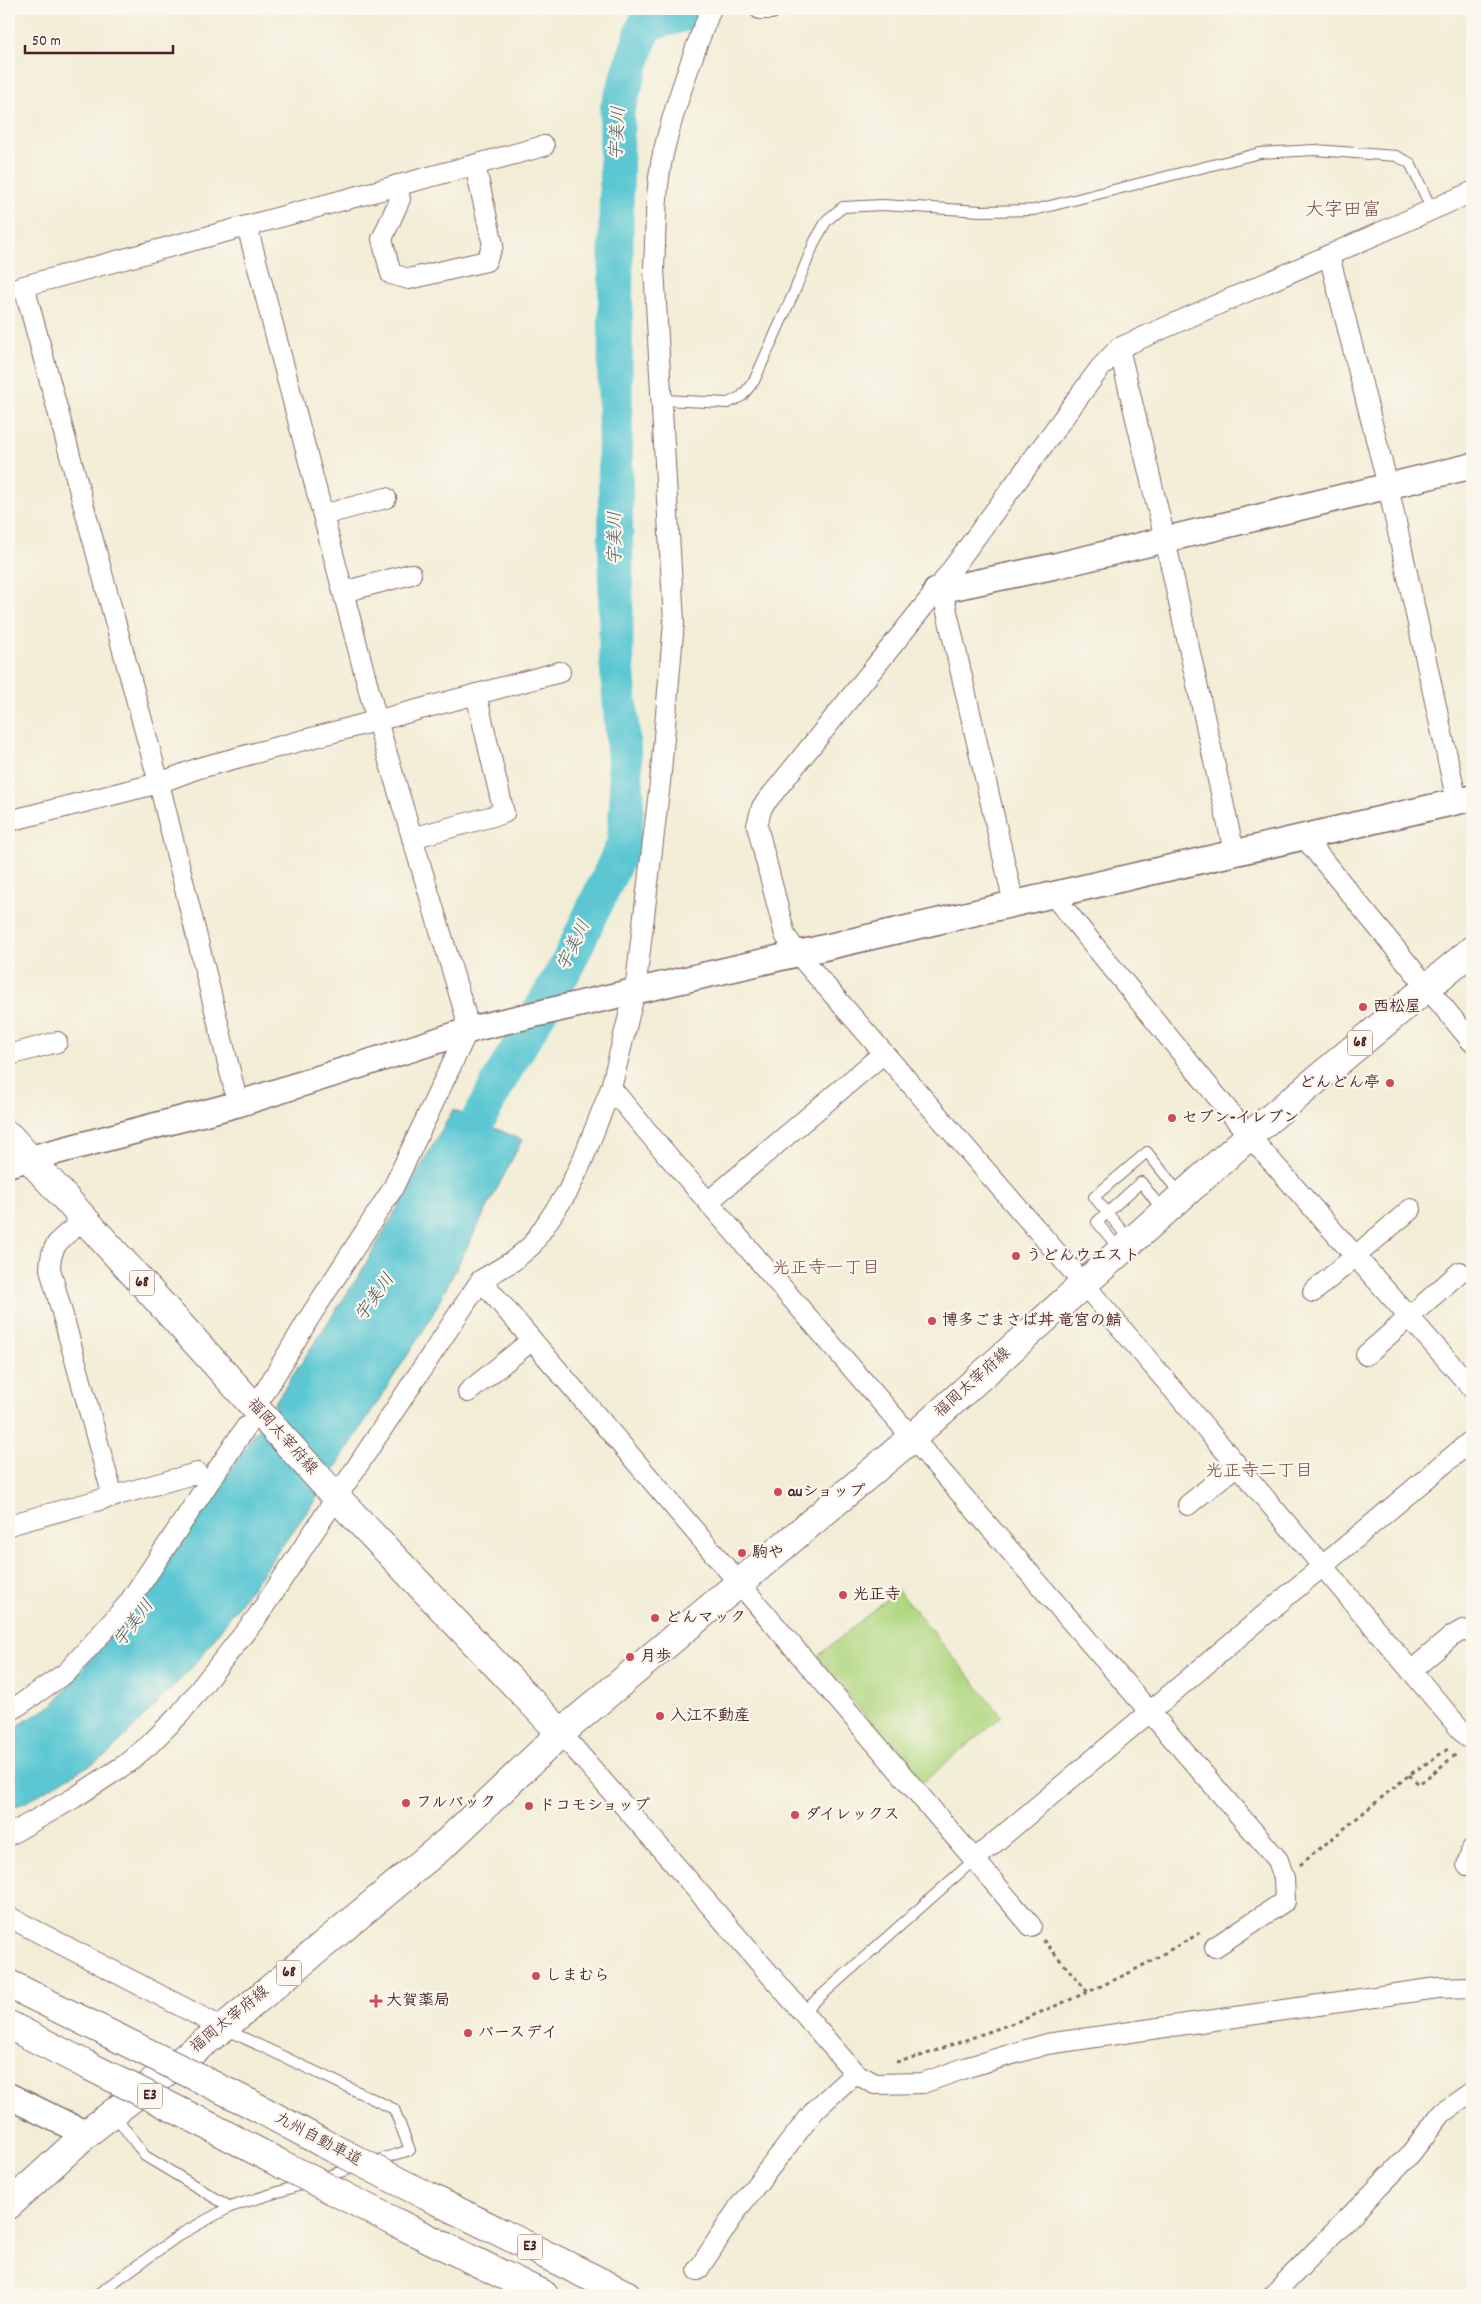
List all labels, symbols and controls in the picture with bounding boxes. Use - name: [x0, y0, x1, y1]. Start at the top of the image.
- scale bar: [25, 22, 172, 54]
- text: 50 m: [32, 31, 61, 53]
- water label: 宇美川: [605, 105, 633, 161]
- district label: 大字田富: [1305, 198, 1381, 225]
- water label: 宇美川: [604, 511, 629, 565]
- water label: 宇美川: [552, 916, 598, 976]
- place label: 西松屋: [1373, 996, 1421, 1019]
- marker: 西松屋: [1357, 1001, 1369, 1013]
- road number: 68: [1348, 1030, 1372, 1056]
- place label: どんどん亭: [1299, 1072, 1380, 1095]
- marker: どんどん亭: [1384, 1077, 1396, 1089]
- place label: セブン-イレブン: [1182, 1107, 1299, 1130]
- marker: セブン-イレブン: [1166, 1112, 1178, 1124]
- place label: うどんウエスト: [1026, 1245, 1140, 1268]
- marker: うどんウエスト: [1010, 1250, 1022, 1262]
- district label: 光正寺一丁目: [772, 1257, 880, 1282]
- water label: 宇美川: [350, 1269, 402, 1327]
- road number: 68: [130, 1270, 154, 1296]
- place label: 博多ごまさば丼 竜宮の鯖: [942, 1310, 1122, 1333]
- marker: 博多ごまさば丼 竜宮の鯖: [926, 1315, 938, 1327]
- street label: 福岡太宰府線: [930, 1342, 1016, 1424]
- street label: 福岡太宰府線: [241, 1394, 323, 1480]
- district label: 光正寺二丁目: [1205, 1460, 1313, 1485]
- place label: auショップ: [788, 1481, 865, 1504]
- marker: auショップ: [772, 1486, 784, 1498]
- place label: 駒や: [752, 1542, 784, 1565]
- marker: 駒や: [736, 1547, 748, 1559]
- place label: 光正寺: [853, 1584, 901, 1607]
- marker: 光正寺: [837, 1589, 849, 1601]
- water label: 宇美川: [109, 1595, 161, 1653]
- place label: どんマック: [665, 1607, 746, 1630]
- marker: どんマック: [649, 1612, 661, 1624]
- place label: 月歩: [640, 1646, 672, 1669]
- marker: 月歩: [624, 1651, 636, 1663]
- place label: 入江不動産: [670, 1705, 750, 1728]
- marker: 入江不動産: [654, 1710, 666, 1722]
- place label: フルバック: [416, 1792, 496, 1815]
- place label: ドコモショップ: [539, 1795, 650, 1818]
- marker: フルバック: [400, 1797, 412, 1809]
- marker: ドコモショップ: [523, 1800, 535, 1812]
- place label: ダイレックス: [805, 1804, 899, 1827]
- marker: ダイレックス: [789, 1809, 801, 1821]
- road number: 68: [276, 1960, 302, 1986]
- place label: しまむら: [546, 1965, 610, 1988]
- marker: しまむら: [530, 1970, 542, 1982]
- street label: 福岡太宰府線: [185, 1981, 275, 2059]
- place label: 大賀薬局: [386, 1990, 450, 2013]
- marker: 大賀薬局: [370, 1995, 382, 2007]
- place label: バースデイ: [478, 2022, 558, 2045]
- marker: バースデイ: [462, 2027, 474, 2039]
- road number: E3: [138, 2084, 162, 2108]
- street label: 九州自動車道: [270, 2107, 366, 2173]
- road number: E3: [518, 2234, 542, 2260]

